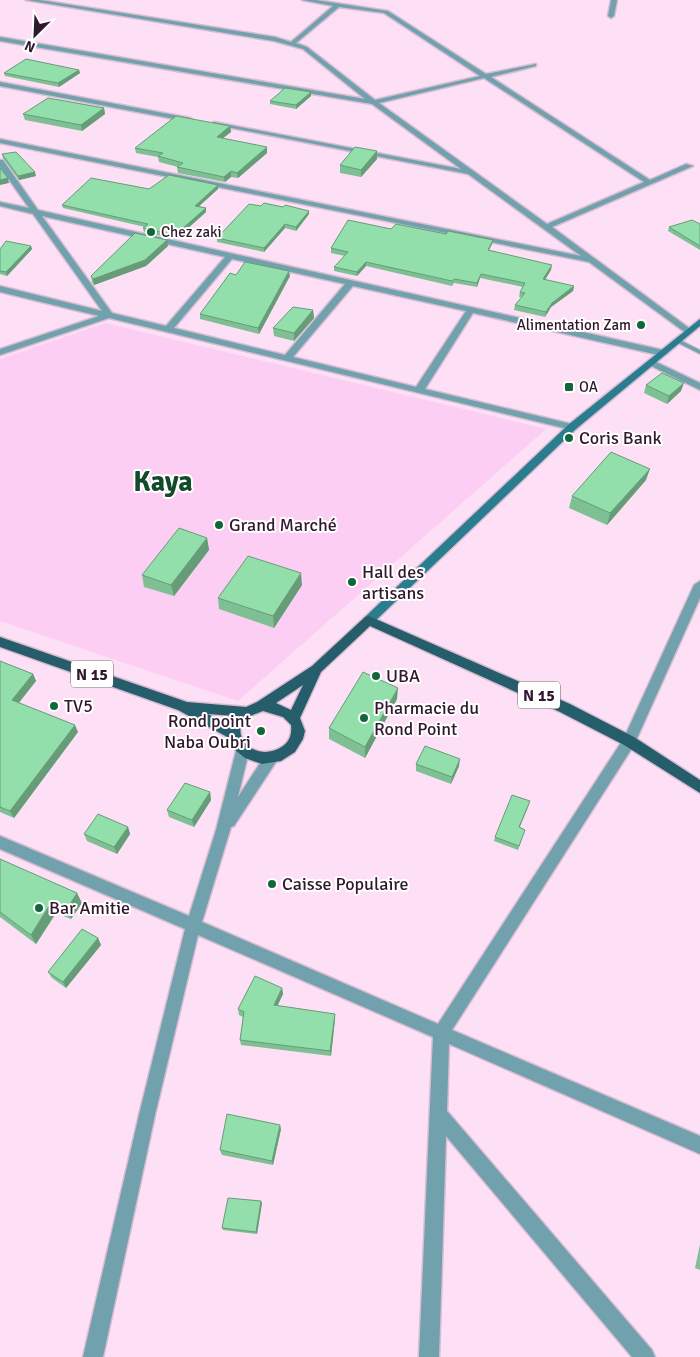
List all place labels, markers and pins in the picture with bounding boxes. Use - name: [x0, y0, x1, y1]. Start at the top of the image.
- place label: Chez zaki: [161, 223, 222, 241]
- marker: Chez zaki: [145, 226, 157, 238]
- place label: Alimentation Zam: [517, 316, 631, 334]
- marker: Alimentation Zam: [635, 319, 647, 331]
- place label: OA: [579, 378, 598, 396]
- marker: OA: [563, 381, 575, 393]
- place label: Coris Bank: [579, 427, 662, 449]
- marker: Coris Bank: [563, 432, 575, 444]
- place label: Grand Marché: [229, 514, 337, 536]
- marker: Grand Marché: [213, 519, 225, 531]
- place label: Hall des artisans: [362, 561, 424, 604]
- marker: Hall des artisans: [346, 576, 358, 588]
- place label: UBA: [386, 665, 420, 687]
- marker: UBA: [370, 670, 382, 682]
- place label: TV5: [64, 695, 93, 717]
- place label: Pharmacie du Rond Point: [374, 697, 479, 740]
- marker: TV5: [48, 700, 60, 712]
- place label: Rond point Naba Oubri: [164, 710, 251, 753]
- marker: Pharmacie du Rond Point: [358, 712, 370, 724]
- marker: Rond point Naba Oubri: [255, 725, 267, 737]
- place label: Caisse Populaire: [282, 873, 409, 895]
- marker: Caisse Populaire: [266, 878, 278, 890]
- place label: Bar Amitie: [49, 897, 130, 919]
- marker: Bar Amitie: [33, 902, 45, 914]

